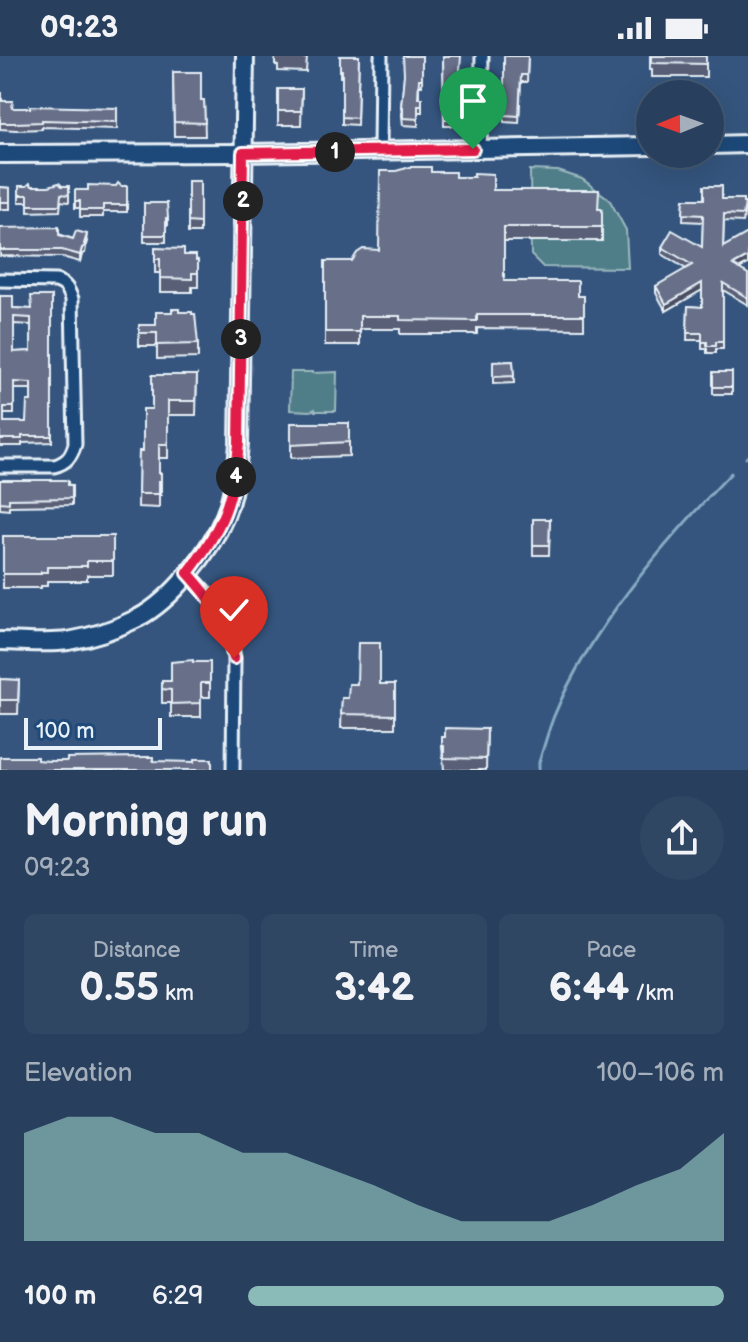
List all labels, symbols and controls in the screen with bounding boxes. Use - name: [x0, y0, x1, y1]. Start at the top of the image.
- text: 09:23: [40, 10, 118, 46]
- pin: [439, 67, 507, 149]
- icon: arrive: [451, 79, 495, 123]
- north arrow: [636, 80, 724, 168]
- map controls: [636, 80, 724, 168]
- pin: 1: [315, 132, 355, 172]
- text: 1: [330, 138, 340, 165]
- pin: 2: [223, 181, 263, 221]
- text: 2: [236, 187, 250, 214]
- pin: 3: [221, 319, 261, 359]
- text: 3: [235, 325, 247, 352]
- pin: 4: [216, 457, 256, 497]
- text: 4: [230, 463, 242, 490]
- pin: [200, 576, 268, 658]
- icon: check: [212, 588, 256, 632]
- scale bar: [24, 714, 162, 750]
- text: 100 m: [36, 718, 95, 745]
- text: Morning run: [24, 796, 268, 849]
- button: share: [640, 796, 724, 880]
- text: 09:23: [24, 853, 90, 884]
- text: Distance: [93, 937, 181, 964]
- text: Time: [350, 937, 398, 964]
- text: Pace: [586, 937, 636, 964]
- text: 0.55: [79, 964, 159, 1012]
- text: 3:42: [334, 964, 414, 1012]
- text: 6:44: [548, 964, 629, 1012]
- text: km: [159, 980, 194, 1007]
- text: /km: [629, 980, 674, 1007]
- text: Elevation: [24, 1058, 132, 1089]
- text: 100–106 m: [596, 1058, 724, 1089]
- text: 100 m: [24, 1281, 97, 1312]
- text: 6:29: [152, 1281, 204, 1312]

